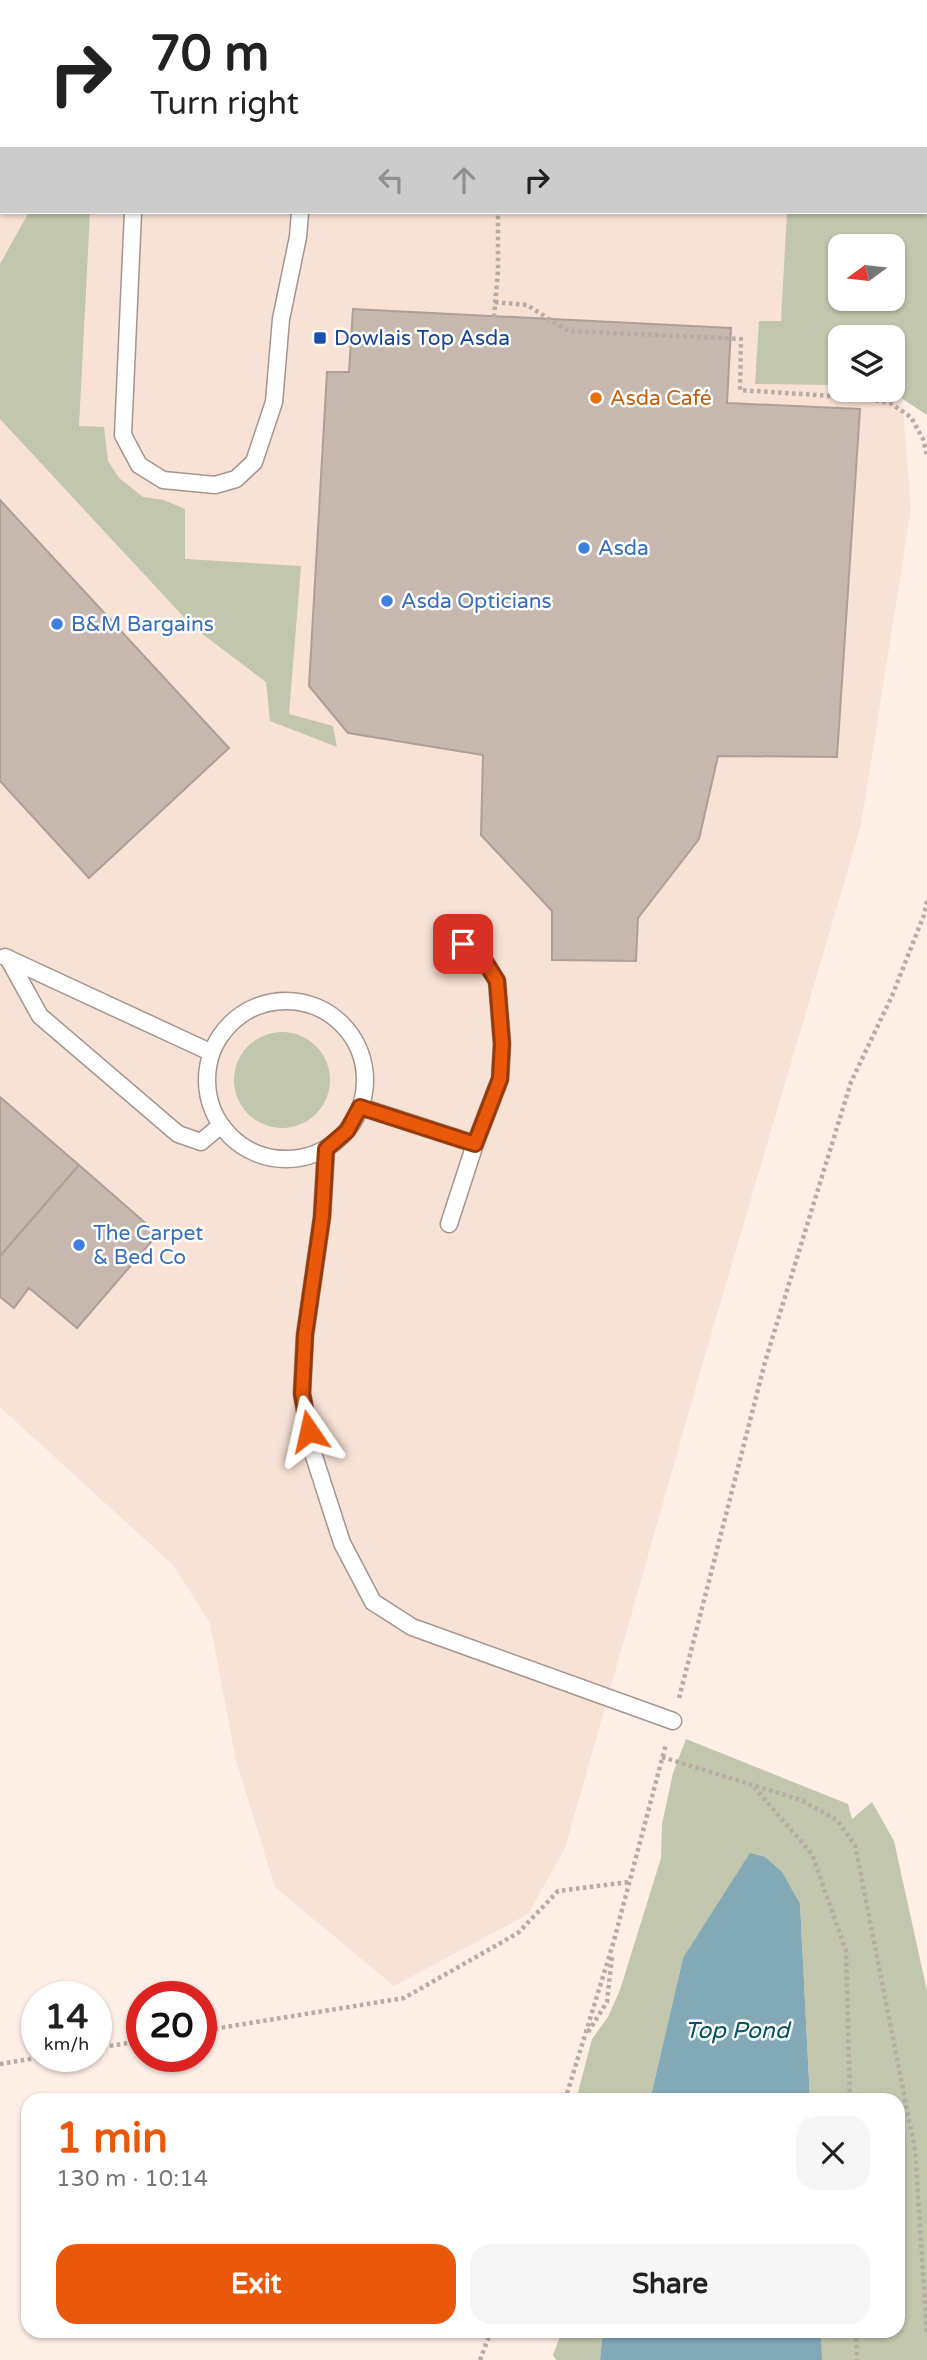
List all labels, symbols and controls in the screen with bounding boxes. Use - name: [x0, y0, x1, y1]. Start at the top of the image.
- text: 70 m: [150, 25, 269, 84]
- icon: right: [35, 28, 126, 119]
- text: Turn right: [150, 85, 299, 123]
- icon: left: [372, 161, 410, 199]
- icon: ahead: [445, 161, 483, 199]
- icon: right: [518, 161, 556, 199]
- north arrow: [828, 234, 905, 312]
- map controls: [828, 234, 905, 402]
- button: layers: [828, 325, 905, 402]
- place label: Dowlais Top Asda: [334, 326, 510, 351]
- marker: Dowlais Top Asda: [312, 330, 328, 346]
- place label: Asda Café: [610, 386, 712, 411]
- marker: Asda Café: [588, 390, 604, 406]
- place label: Asda: [598, 536, 649, 561]
- marker: Asda: [576, 540, 592, 556]
- place label: Asda Opticians: [401, 589, 552, 614]
- marker: Asda Opticians: [379, 593, 395, 609]
- place label: B&M Bargains: [71, 612, 214, 637]
- marker: B&M Bargains: [49, 616, 65, 632]
- pin: [433, 914, 493, 974]
- icon: arrive: [444, 925, 482, 963]
- place label: The Carpet & Bed Co: [93, 1221, 203, 1270]
- marker: The Carpet & Bed Co: [71, 1237, 87, 1253]
- position arrow: [272, 1394, 346, 1468]
- speed limit sign: 20: [126, 1981, 217, 2072]
- text: 14: [45, 1996, 88, 2038]
- water label: Top Pond: [685, 2017, 792, 2045]
- text: km/h: [44, 2033, 89, 2055]
- text: 1 min: [56, 2113, 168, 2164]
- button: close: [796, 2116, 870, 2190]
- text: 130 m · 10:14: [56, 2165, 208, 2193]
- button: Exit: [56, 2244, 456, 2324]
- button: Share: [470, 2244, 870, 2324]

